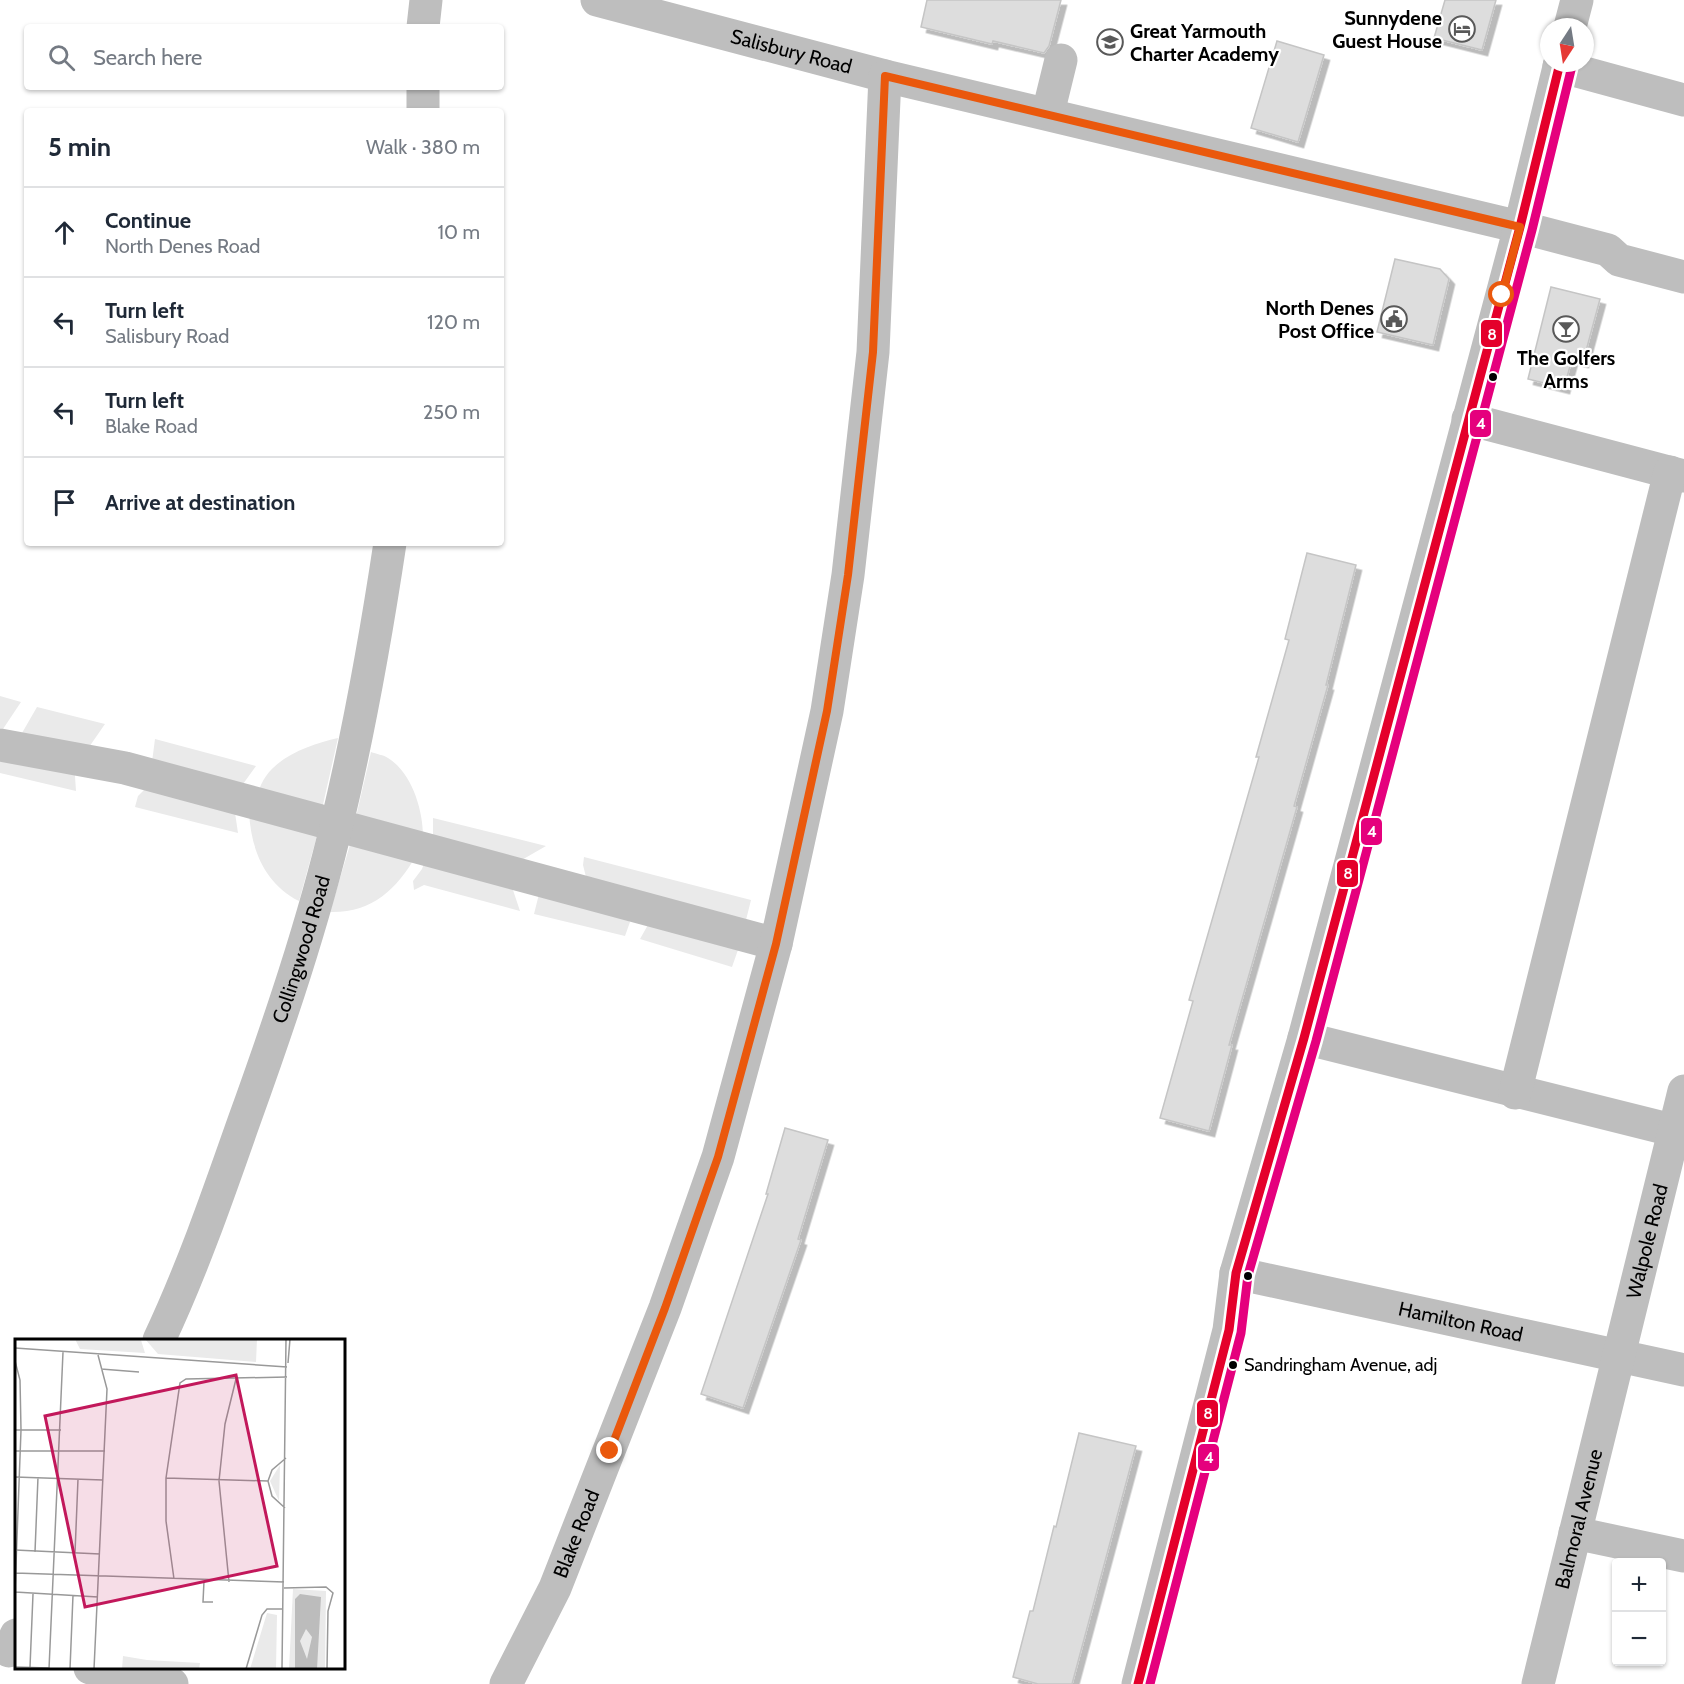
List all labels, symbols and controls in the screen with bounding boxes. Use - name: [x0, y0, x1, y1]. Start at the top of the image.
- place label: Sunnydene Guest House: [1332, 6, 1442, 53]
- hotel icon: Sunnydene Guest House: [1447, 14, 1477, 44]
- north arrow: [1540, 18, 1594, 72]
- place label: Great Yarmouth Charter Academy: [1130, 19, 1279, 66]
- search box: [24, 24, 504, 90]
- street label: Salisbury Road: [728, 24, 855, 79]
- school or university icon: Great Yarmouth Charter Academy: [1095, 27, 1125, 57]
- icon: search: [45, 41, 78, 74]
- text: Search here: [93, 44, 202, 71]
- text: 5 min: [48, 131, 111, 163]
- text: Walk · 380 m: [366, 135, 480, 159]
- text: Continue: [105, 207, 191, 234]
- icon: ahead: [48, 216, 81, 249]
- text: 10 m: [437, 220, 480, 244]
- text: North Denes Road: [105, 234, 260, 258]
- route start: [1488, 281, 1514, 307]
- place label: North Denes Post Office: [1265, 296, 1374, 343]
- text: Turn left: [105, 297, 184, 324]
- public building icon: North Denes Post Office: [1379, 304, 1409, 334]
- icon: left: [48, 306, 81, 339]
- text: 120 m: [427, 310, 480, 334]
- bar icon: The Golfers Arms: [1551, 314, 1581, 344]
- line badge: 8: [1480, 319, 1503, 348]
- text: Salisbury Road: [105, 324, 229, 348]
- text: 8: [1487, 325, 1497, 344]
- place label: The Golfers Arms: [1517, 346, 1615, 393]
- unlabelled marker: [1487, 371, 1499, 383]
- text: Turn left: [105, 387, 184, 414]
- icon: left: [48, 396, 81, 429]
- text: 250 m: [423, 400, 480, 424]
- line badge: 4: [1469, 409, 1492, 438]
- text: Blake Road: [105, 414, 198, 438]
- text: 4: [1476, 414, 1486, 433]
- icon: arrive: [48, 486, 81, 519]
- text: Arrive at destination: [105, 489, 295, 516]
- line badge: 4: [1360, 817, 1383, 846]
- text: 4: [1367, 822, 1377, 841]
- line badge: 8: [1336, 859, 1359, 888]
- text: 8: [1343, 864, 1353, 883]
- street label: Collingwood Road: [267, 873, 335, 1026]
- street label: Walpole Road: [1621, 1181, 1673, 1301]
- unlabelled marker: [1242, 1270, 1254, 1282]
- street label: Hamilton Road: [1396, 1297, 1525, 1347]
- inset map: [15, 1339, 345, 1669]
- place label: Sandringham Avenue, adj: [1244, 1354, 1437, 1376]
- marker: Sandringham Avenue, adj: [1227, 1359, 1239, 1371]
- line badge: 8: [1196, 1399, 1219, 1428]
- text: 8: [1203, 1404, 1213, 1423]
- route end: [596, 1437, 622, 1463]
- line badge: 4: [1197, 1443, 1220, 1472]
- street label: Balmoral Avenue: [1550, 1446, 1607, 1591]
- text: 4: [1204, 1448, 1214, 1467]
- street label: Blake Road: [548, 1486, 604, 1581]
- map controls: [1612, 1558, 1666, 1666]
- button: +: [1612, 1558, 1666, 1612]
- button: −: [1612, 1612, 1666, 1666]

